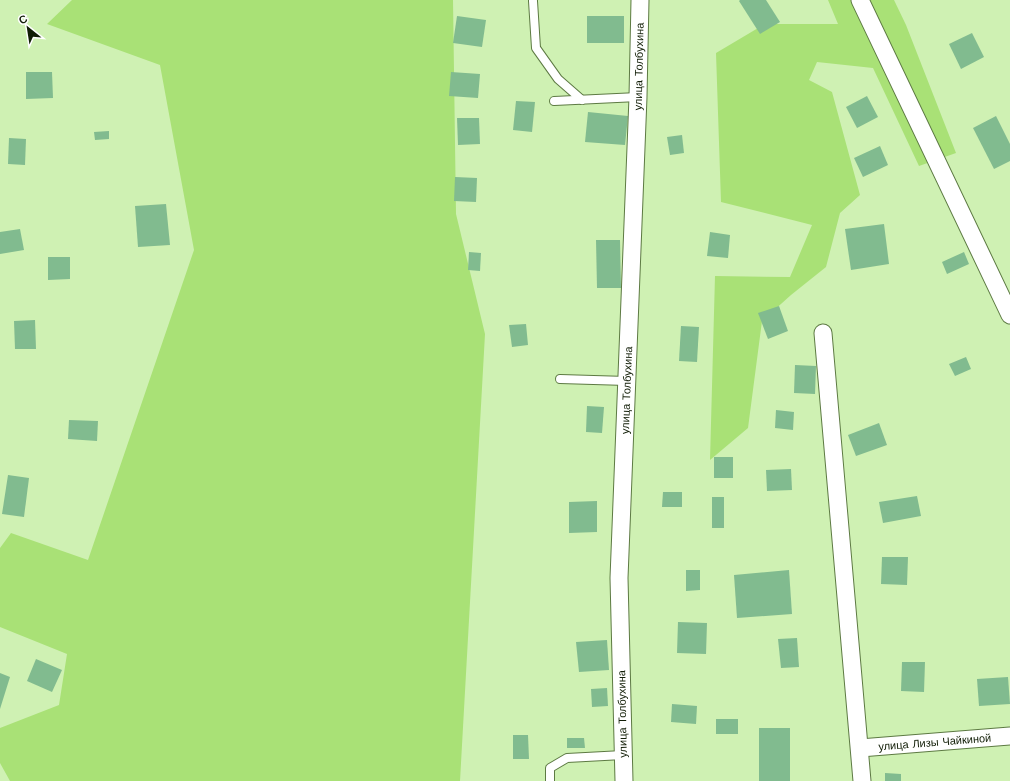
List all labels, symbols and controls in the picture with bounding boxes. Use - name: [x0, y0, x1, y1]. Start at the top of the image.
- north arrow: [8, 8, 48, 48]
- text: С: [17, 12, 30, 27]
- street label: улица Толбухина: [631, 22, 647, 111]
- street label: улица Толбухина: [619, 345, 635, 434]
- street label: улица Толбухина: [615, 669, 630, 758]
- street label: улица Лизы Чайкиной: [878, 732, 992, 754]

